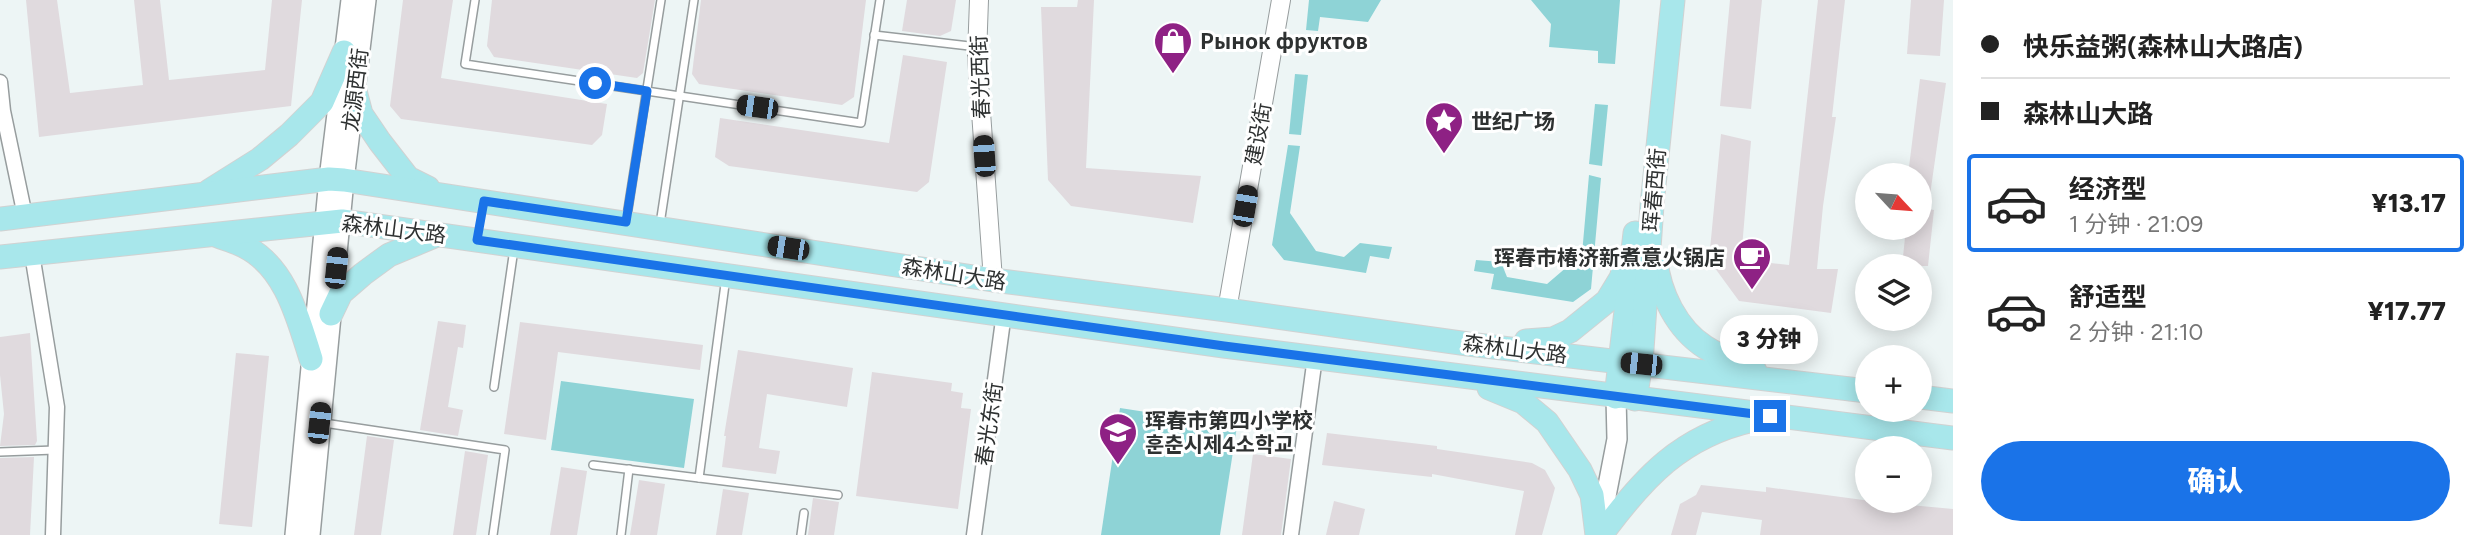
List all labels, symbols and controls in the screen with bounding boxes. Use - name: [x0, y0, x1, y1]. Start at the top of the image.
- shop icon: Рынок фруктов: [1152, 20, 1194, 75]
- place label: Рынок фруктов: [1200, 29, 1368, 54]
- text: 快乐益粥(森林山大路店): [2023, 31, 2303, 63]
- street label: 春光西街: [966, 35, 994, 119]
- street label: 龙源西街: [337, 47, 373, 133]
- route start: [579, 67, 611, 99]
- car: [735, 94, 780, 120]
- text: 森林山大路: [2023, 98, 2153, 130]
- place icon: 世纪广场: [1423, 100, 1465, 155]
- street label: 建设街: [1240, 101, 1276, 167]
- place label: 世纪广场: [1471, 109, 1555, 134]
- car: [973, 134, 996, 178]
- street label: 珲春西街: [1638, 147, 1670, 233]
- north arrow: [1855, 163, 1932, 240]
- map controls: [1855, 163, 1932, 513]
- icon: car: [1985, 172, 2048, 235]
- text: 经济型: [2069, 173, 2147, 205]
- car: [1232, 183, 1259, 229]
- text: ¥13.17: [2372, 187, 2446, 219]
- street label: 森林山大路: [340, 210, 448, 248]
- text: 1 分钟 · 21:09: [2069, 210, 2203, 238]
- car: [766, 234, 811, 262]
- cafe icon: 珲春市椿济新煮意火锅店: [1731, 236, 1773, 291]
- place label: 珲春市椿济新煮意火锅店: [1494, 245, 1725, 270]
- car: [324, 246, 349, 290]
- street label: 森林山大路: [900, 253, 1008, 295]
- button: layers: [1855, 254, 1932, 331]
- icon: car: [1985, 280, 2048, 343]
- text: 舒适型: [2069, 281, 2147, 313]
- text: ¥17.77: [2368, 295, 2446, 327]
- callout: 3 分钟: [1721, 314, 1819, 364]
- text: 2 分钟 · 21:10: [2069, 318, 2203, 346]
- text: 3 分钟: [1737, 325, 1801, 353]
- street label: 森林山大路: [1461, 330, 1569, 368]
- button: +: [1855, 345, 1932, 422]
- car: [1620, 351, 1663, 377]
- street label: 春光东街: [971, 381, 1007, 467]
- route end: [1754, 400, 1786, 432]
- car: [307, 401, 332, 445]
- place label: 珲春市第四小学校 훈춘시제4소학교: [1145, 408, 1313, 457]
- school or university icon: 珲春市第四小学校 훈춘시제4소학교: [1097, 411, 1139, 466]
- button: −: [1855, 436, 1932, 513]
- button: 确认: [1981, 441, 2450, 521]

